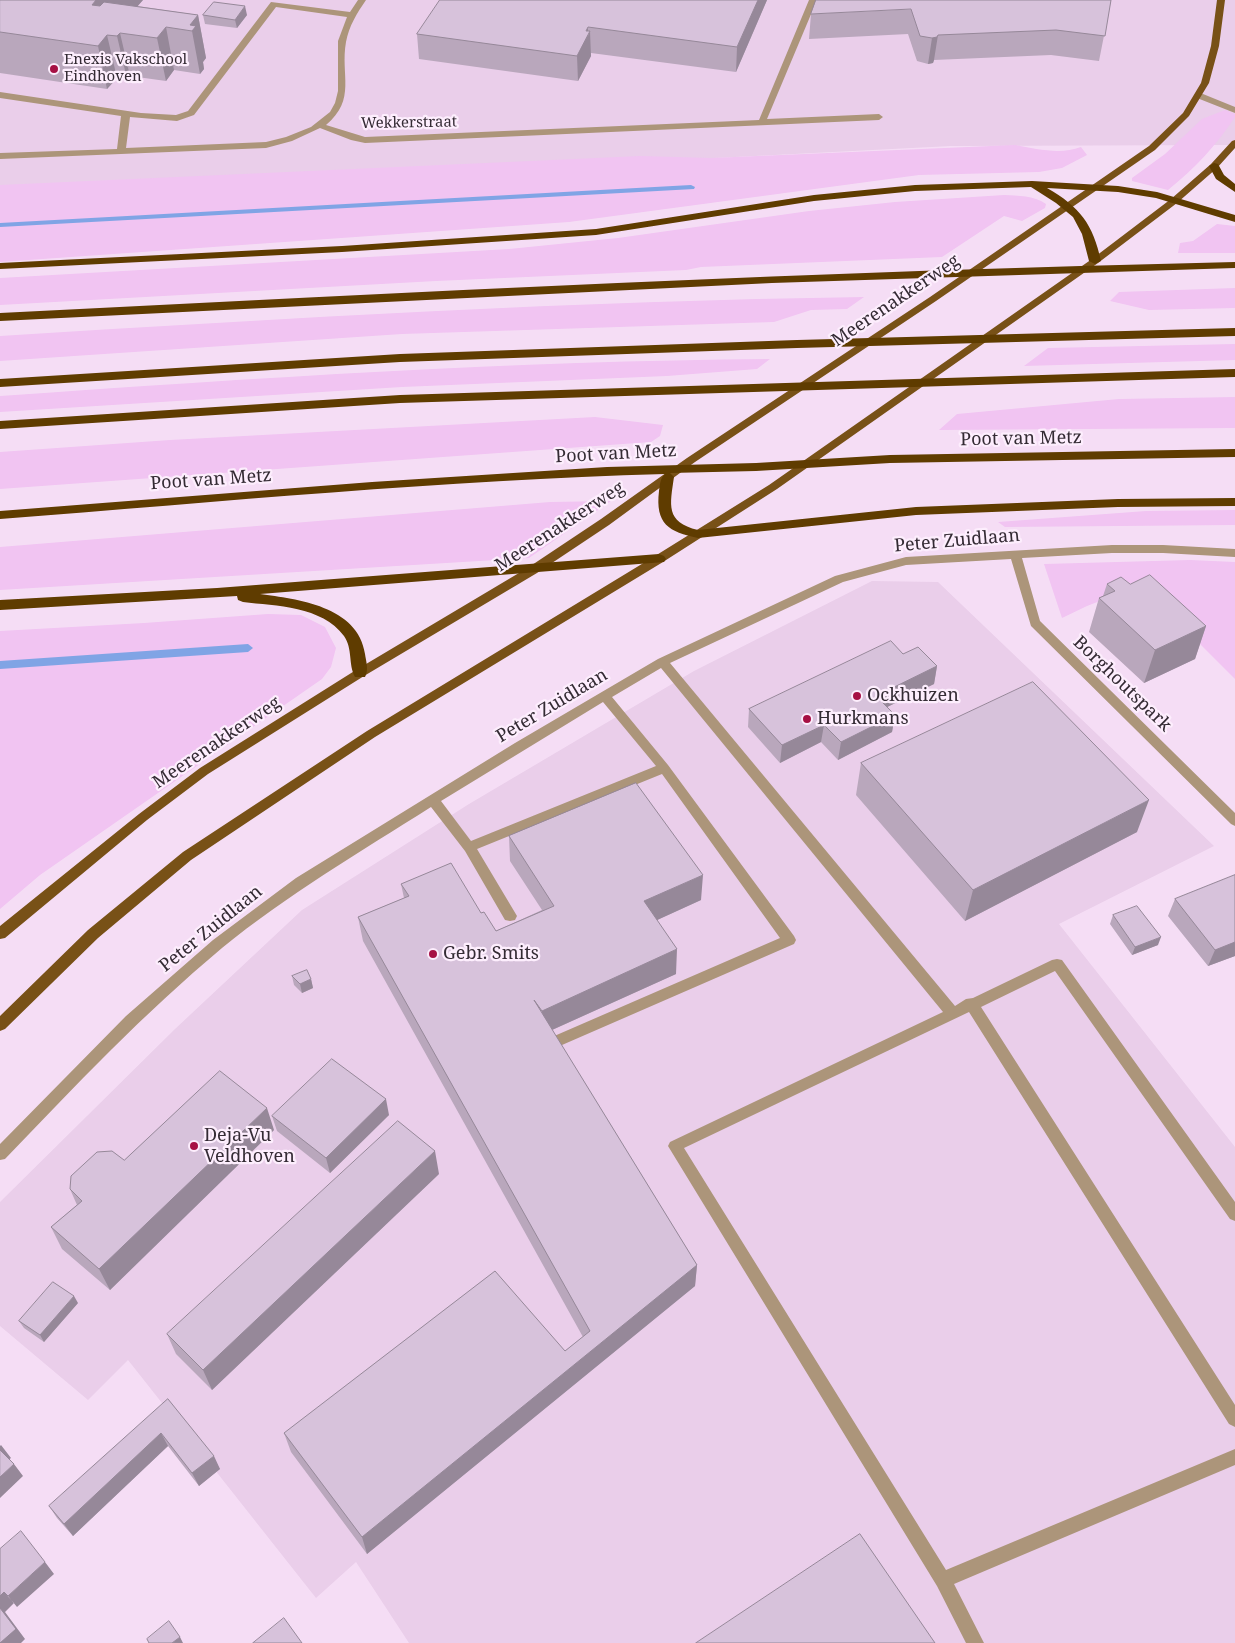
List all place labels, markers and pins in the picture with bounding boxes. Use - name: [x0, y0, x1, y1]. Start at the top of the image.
- place label: Enexis Vakschool Eindhoven: [64, 51, 187, 86]
- marker: Enexis Vakschool Eindhoven: [48, 63, 60, 75]
- place label: Ockhuizen: [867, 685, 959, 707]
- marker: Ockhuizen: [851, 690, 863, 702]
- place label: Hurkmans: [817, 708, 909, 730]
- marker: Hurkmans: [801, 713, 813, 725]
- place label: Gebr. Smits: [443, 943, 539, 965]
- marker: Gebr. Smits: [427, 948, 439, 960]
- place label: Deja-Vu Veldhoven: [204, 1125, 295, 1168]
- marker: Deja-Vu Veldhoven: [188, 1140, 200, 1152]

